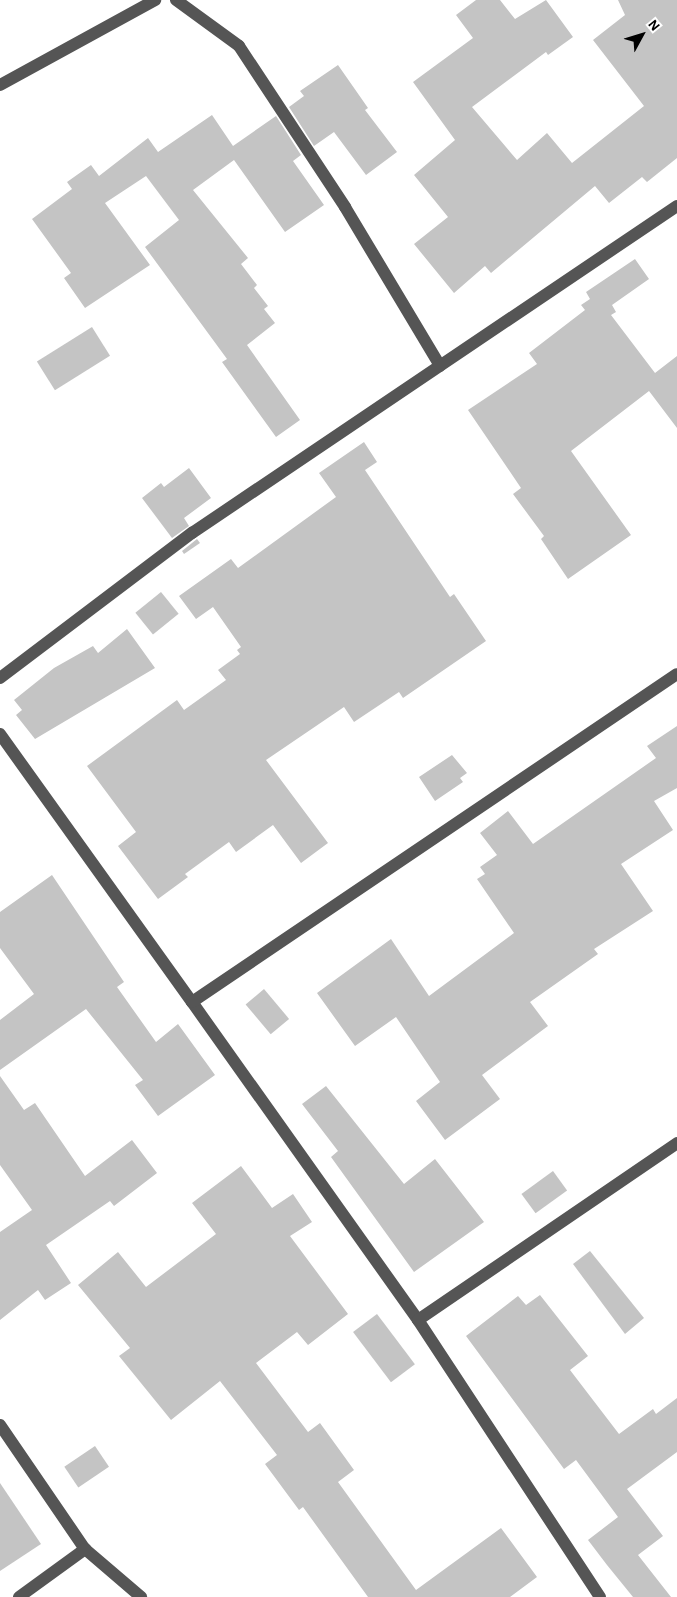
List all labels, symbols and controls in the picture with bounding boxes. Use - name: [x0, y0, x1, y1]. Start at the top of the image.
- north arrow: [617, 10, 667, 60]
- text: N: [645, 17, 662, 34]

